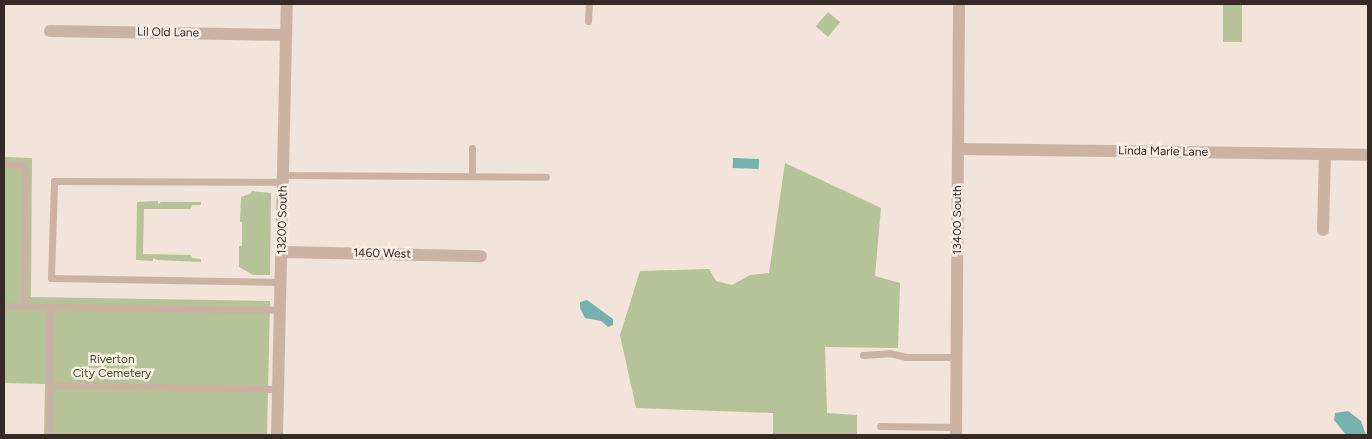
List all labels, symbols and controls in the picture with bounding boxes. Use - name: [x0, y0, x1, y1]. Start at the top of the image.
- street label: Lil Old Lane: [137, 25, 199, 41]
- street label: Linda Marie Lane: [1118, 144, 1208, 160]
- street label: 13200 South: [275, 185, 291, 255]
- street label: 13400 South: [951, 185, 965, 255]
- street label: 1460 West: [353, 246, 411, 262]
- park label: Riverton City Cemetery: [73, 353, 151, 381]

